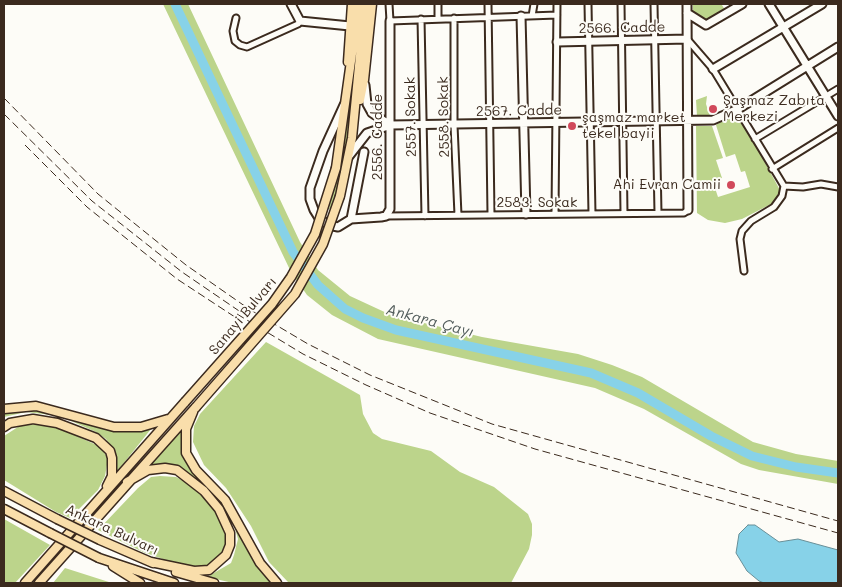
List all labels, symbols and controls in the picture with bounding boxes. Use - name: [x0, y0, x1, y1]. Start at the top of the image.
- street label: 2566. Cadde: [579, 19, 665, 37]
- street label: 2558. Sokak: [435, 76, 453, 158]
- street label: 2557. Sokak: [402, 77, 420, 157]
- place label: Şaşmaz Zabıta Merkezi: [723, 93, 825, 125]
- street label: 2556. Cadde: [370, 94, 386, 180]
- street label: 2567. Cadde: [476, 102, 562, 120]
- marker: Şaşmaz Zabıta Merkezi: [707, 103, 719, 115]
- place label: şaşmaz market tekel bayii: [582, 110, 686, 142]
- marker: şaşmaz market tekel bayii: [566, 120, 578, 132]
- place label: Ahi Evran Camii: [613, 177, 721, 193]
- marker: Ahi Evran Camii: [725, 179, 737, 191]
- street label: 2583. Sokak: [496, 195, 578, 211]
- street label: Sanayi Bulvarı: [206, 274, 280, 358]
- water label: Ankara Çayı: [384, 301, 476, 341]
- street label: Ankara Bulvarı: [63, 501, 161, 559]

